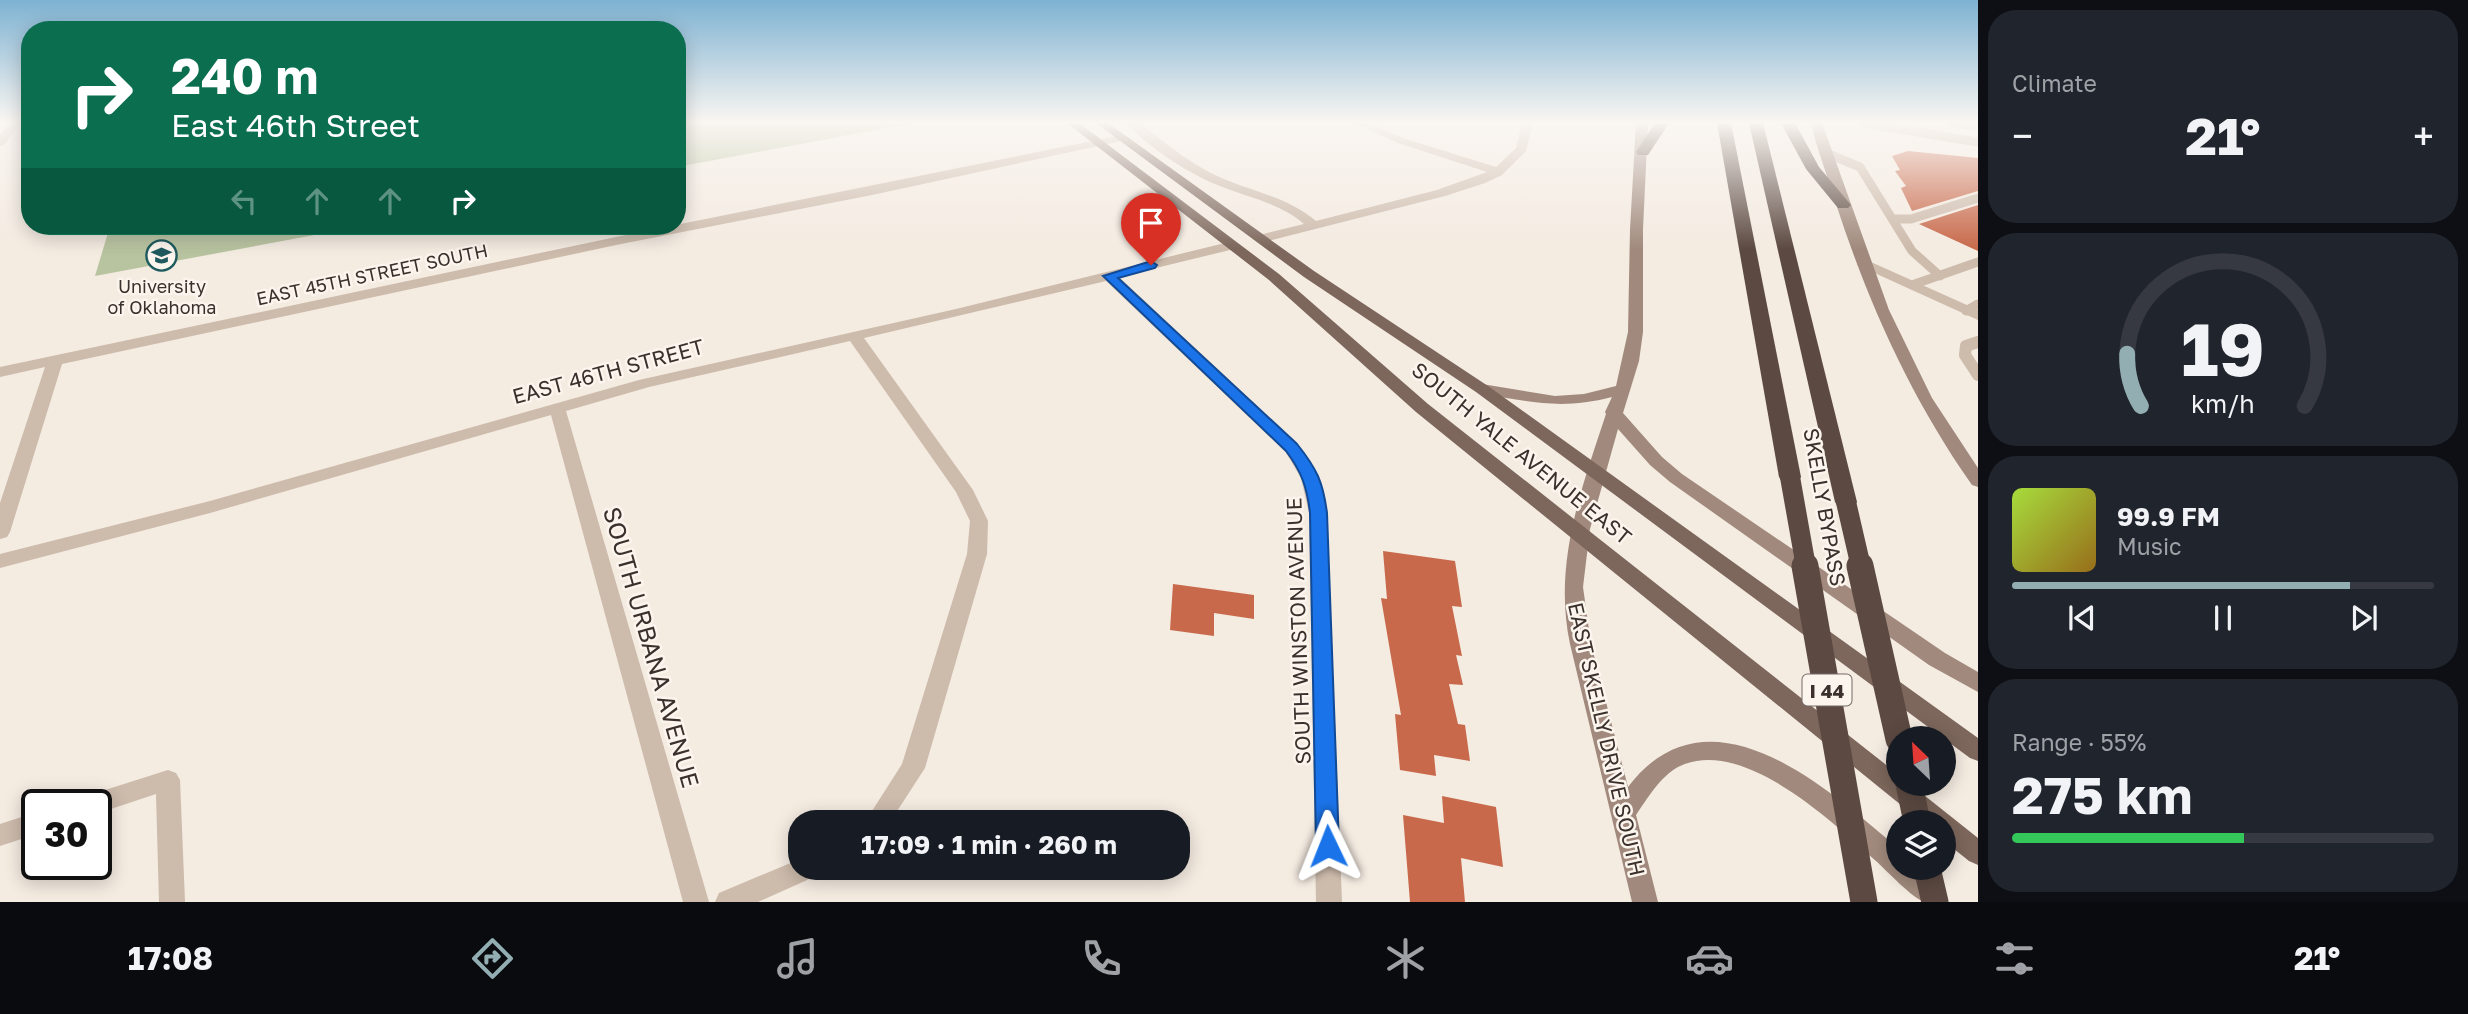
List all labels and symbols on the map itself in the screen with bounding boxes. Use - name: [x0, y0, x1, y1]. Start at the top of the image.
- pin: [1121, 193, 1181, 265]
- school or university icon: University of Oklahoma: [145, 238, 179, 272]
- street label: EAST 45TH STREET SOUTH: [254, 239, 490, 309]
- place label: University of Oklahoma: [107, 275, 217, 318]
- street label: EAST 46TH STREET: [509, 333, 707, 409]
- street label: SOUTH YALE AVENUE EAST: [1407, 356, 1637, 550]
- street label: SKELLY BYPASS: [1798, 426, 1852, 588]
- street label: SOUTH WINSTON AVENUE: [1280, 497, 1316, 765]
- street label: SOUTH URBANA AVENUE: [598, 503, 706, 791]
- street label: EAST SKELLY DRIVE SOUTH: [1563, 600, 1651, 878]
- road number: I 44: [1802, 674, 1852, 706]
- north arrow: [1886, 726, 1956, 796]
- speed limit sign: 30: [21, 789, 112, 880]
- position arrow: [1291, 809, 1365, 883]

